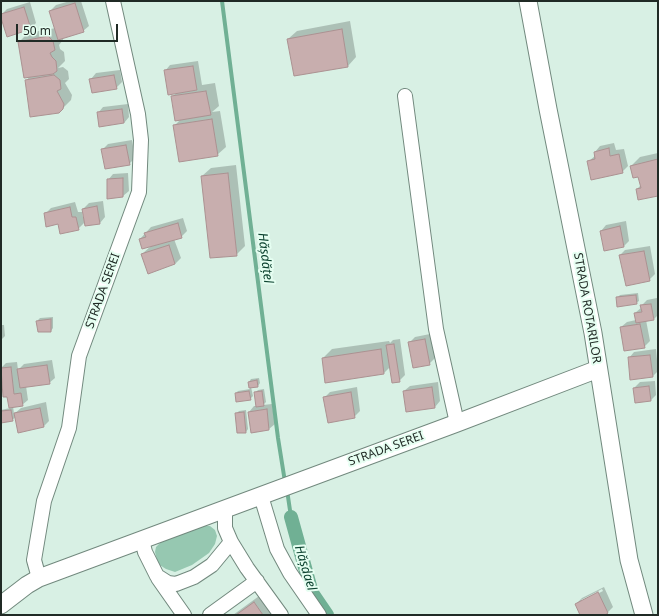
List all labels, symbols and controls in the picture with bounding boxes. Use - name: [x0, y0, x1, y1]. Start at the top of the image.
- scale bar: [18, 16, 120, 42]
- text: 50 m: [23, 22, 51, 39]
- water label: Hășdățel: [254, 232, 276, 284]
- street label: STRADA SEREI: [83, 251, 123, 331]
- street label: STRADA ROTARILOR: [570, 252, 604, 364]
- street label: STRADA SEREI: [346, 429, 426, 469]
- water label: Hășdael: [291, 543, 319, 593]

